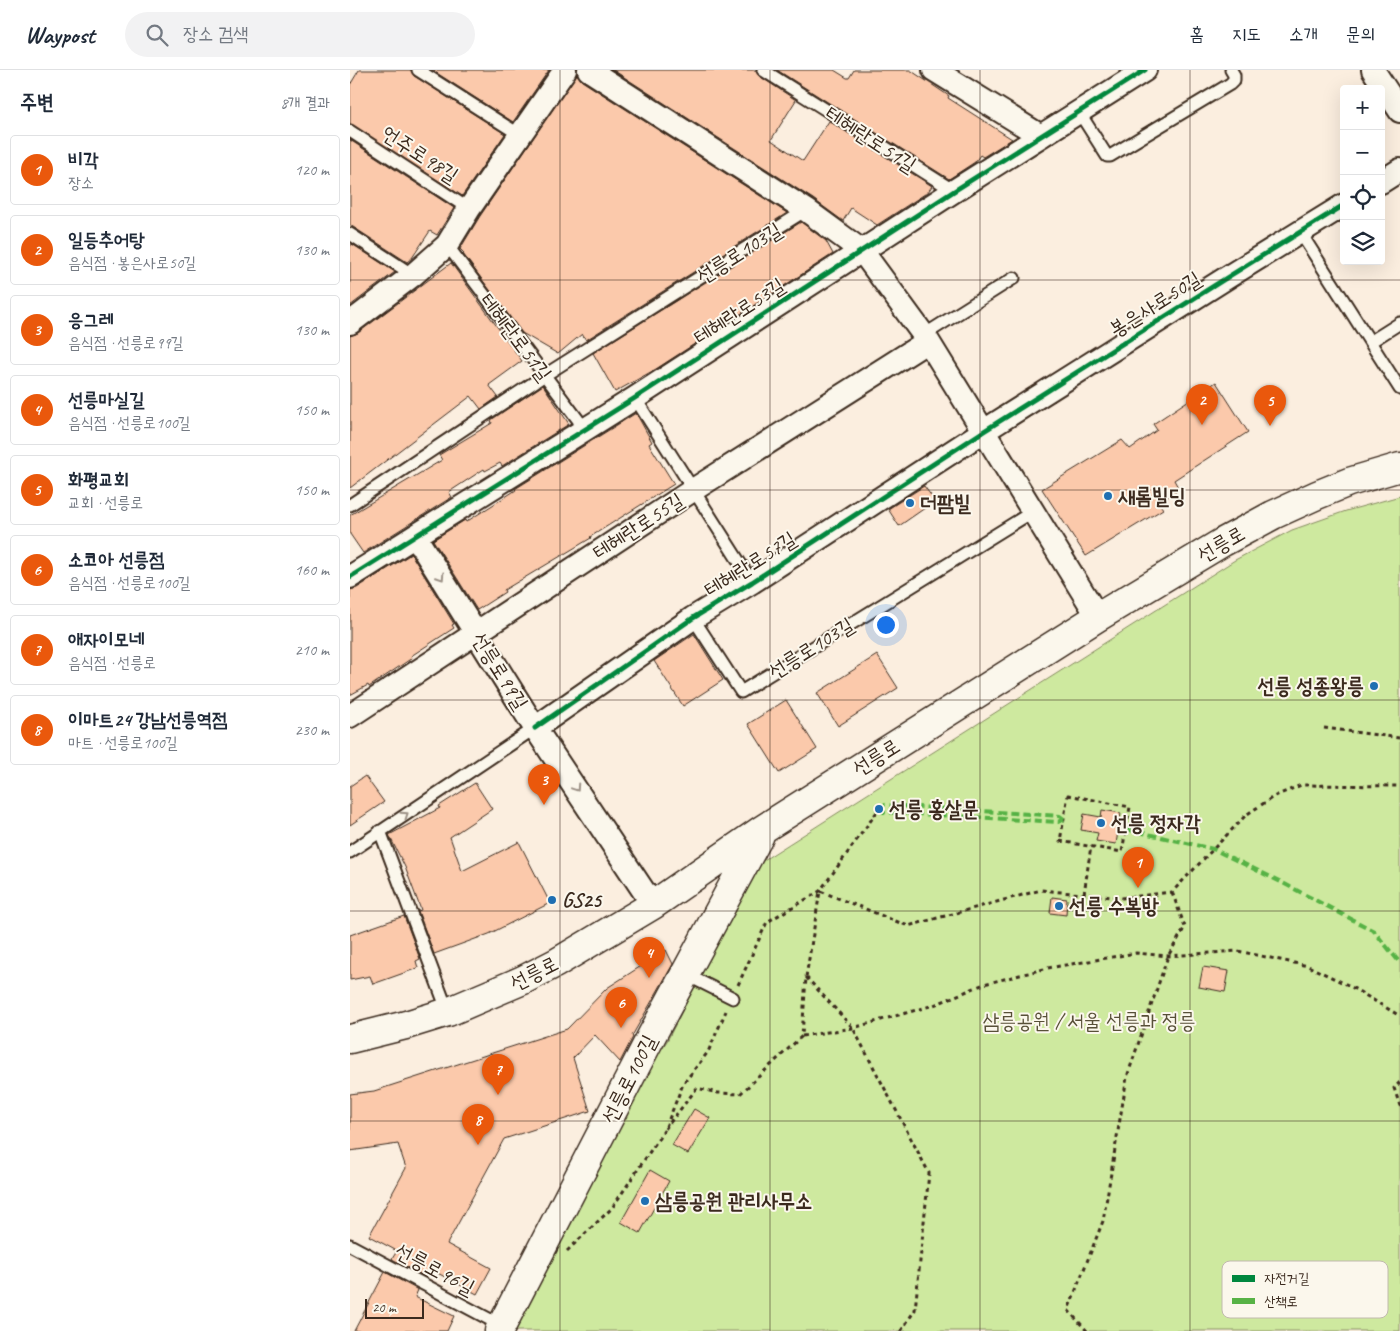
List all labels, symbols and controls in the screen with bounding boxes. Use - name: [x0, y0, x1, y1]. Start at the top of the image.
- search box: [125, 12, 475, 57]
- text: Waypost: [25, 20, 95, 50]
- icon: search: [143, 21, 171, 49]
- text: 장소 검색: [183, 22, 249, 46]
- text: 홈: [1190, 23, 1204, 45]
- text: 지도: [1232, 23, 1261, 45]
- text: 소개: [1289, 23, 1318, 45]
- text: 문의: [1346, 23, 1375, 45]
- map controls: [1340, 85, 1385, 265]
- button: +: [1340, 85, 1385, 130]
- text: 주변: [20, 89, 54, 115]
- text: 8개 결과: [280, 93, 330, 113]
- street label: 테헤란로51길: [821, 100, 922, 178]
- street label: 언주로98길: [377, 120, 463, 189]
- button: −: [1340, 130, 1385, 175]
- text: 비각: [68, 148, 99, 172]
- text: 1: [33, 160, 41, 180]
- text: 120 m: [295, 160, 329, 180]
- text: 장소: [68, 173, 94, 193]
- button: locate: [1340, 175, 1385, 220]
- street label: 선릉로103길: [691, 217, 787, 289]
- button: layers: [1340, 220, 1385, 265]
- text: 일등추어탕: [68, 228, 144, 252]
- text: 2: [33, 240, 41, 260]
- text: 130 m: [295, 240, 329, 260]
- text: 음식점 · 봉은사로50길: [68, 253, 196, 273]
- street label: 봉은사로50길: [1104, 266, 1206, 342]
- street label: 테헤란로53길: [689, 272, 790, 350]
- street label: 테헤란로51길: [475, 288, 558, 386]
- text: 응그레: [68, 308, 114, 332]
- text: 3: [33, 320, 41, 340]
- text: 130 m: [295, 320, 329, 340]
- text: 음식점 · 선릉로99길: [68, 333, 183, 353]
- pin: 2: [1186, 384, 1218, 425]
- pin: 5: [1254, 385, 1286, 426]
- text: 선릉마실길: [68, 388, 144, 412]
- text: 4: [33, 400, 41, 420]
- text: 150 m: [295, 400, 329, 420]
- text: 음식점 · 선릉로100길: [68, 413, 190, 433]
- text: 화평교회: [68, 468, 129, 492]
- text: 5: [34, 480, 40, 500]
- text: 150 m: [295, 480, 329, 500]
- place label: 새롬빌딩: [1118, 483, 1186, 509]
- street label: 테헤란로55길: [588, 487, 689, 565]
- place label: 더팜빌: [920, 490, 972, 516]
- marker: 새롬빌딩: [1102, 490, 1114, 502]
- text: 교회 · 선릉로: [68, 493, 143, 513]
- marker: 더팜빌: [904, 497, 916, 509]
- street label: 선릉로: [1193, 520, 1249, 568]
- street label: 테헤란로57길: [699, 526, 801, 602]
- text: 소코아 선릉점: [68, 548, 164, 572]
- text: 6: [33, 560, 41, 580]
- text: 160 m: [295, 560, 329, 580]
- one-way arrow: [435, 572, 444, 581]
- text: 음식점 · 선릉로100길: [68, 573, 190, 593]
- street label: 선릉로103길: [763, 612, 859, 684]
- your location: [873, 612, 899, 638]
- street label: 선릉로99길: [466, 627, 534, 715]
- text: 애자이모네: [68, 628, 144, 652]
- text: 7: [33, 640, 41, 660]
- text: 210 m: [295, 640, 329, 660]
- text: 음식점 · 선릉로: [68, 653, 156, 673]
- place label: 선릉 성종왕릉: [1258, 673, 1364, 699]
- marker: 선릉 성종왕릉: [1368, 680, 1380, 692]
- text: 이마트24 강남선릉역점: [68, 708, 227, 732]
- text: 8: [33, 720, 41, 740]
- text: 230 m: [295, 720, 329, 740]
- text: 마트 · 선릉로100길: [68, 733, 178, 753]
- street label: 선릉로: [848, 733, 904, 781]
- pin: 3: [528, 764, 560, 805]
- one-way arrow: [570, 782, 579, 791]
- place label: 선릉 홍살문: [889, 796, 979, 822]
- marker: 선릉 홍살문: [873, 803, 885, 815]
- place label: 선릉 정자각: [1111, 810, 1201, 836]
- one-way arrow: [399, 812, 409, 821]
- marker: 선릉 정자각: [1095, 817, 1107, 829]
- pin: 1: [1122, 847, 1154, 888]
- place label: GS25: [562, 887, 603, 913]
- place label: 선릉 수복방: [1069, 893, 1160, 919]
- marker: GS25: [546, 894, 558, 906]
- marker: 선릉 수복방: [1053, 900, 1065, 912]
- pin: 4: [633, 937, 665, 978]
- street label: 선릉로: [506, 950, 562, 996]
- pin: 6: [605, 987, 637, 1028]
- park label: 삼릉공원 / 서울 선릉과 정릉: [982, 1008, 1196, 1034]
- street label: 선릉로100길: [596, 1030, 662, 1128]
- pin: 7: [482, 1054, 514, 1095]
- pin: 8: [462, 1104, 494, 1145]
- place label: 삼릉공원 관리사무소: [655, 1188, 812, 1214]
- marker: 삼릉공원 관리사무소: [639, 1195, 651, 1207]
- street label: 선릉로96길: [391, 1237, 479, 1301]
- legend: [1222, 1261, 1388, 1318]
- text: 자전거길: [1264, 1270, 1310, 1287]
- text: 산책로: [1264, 1293, 1298, 1310]
- scale bar: [365, 1296, 424, 1319]
- text: 20 m: [372, 1299, 396, 1316]

